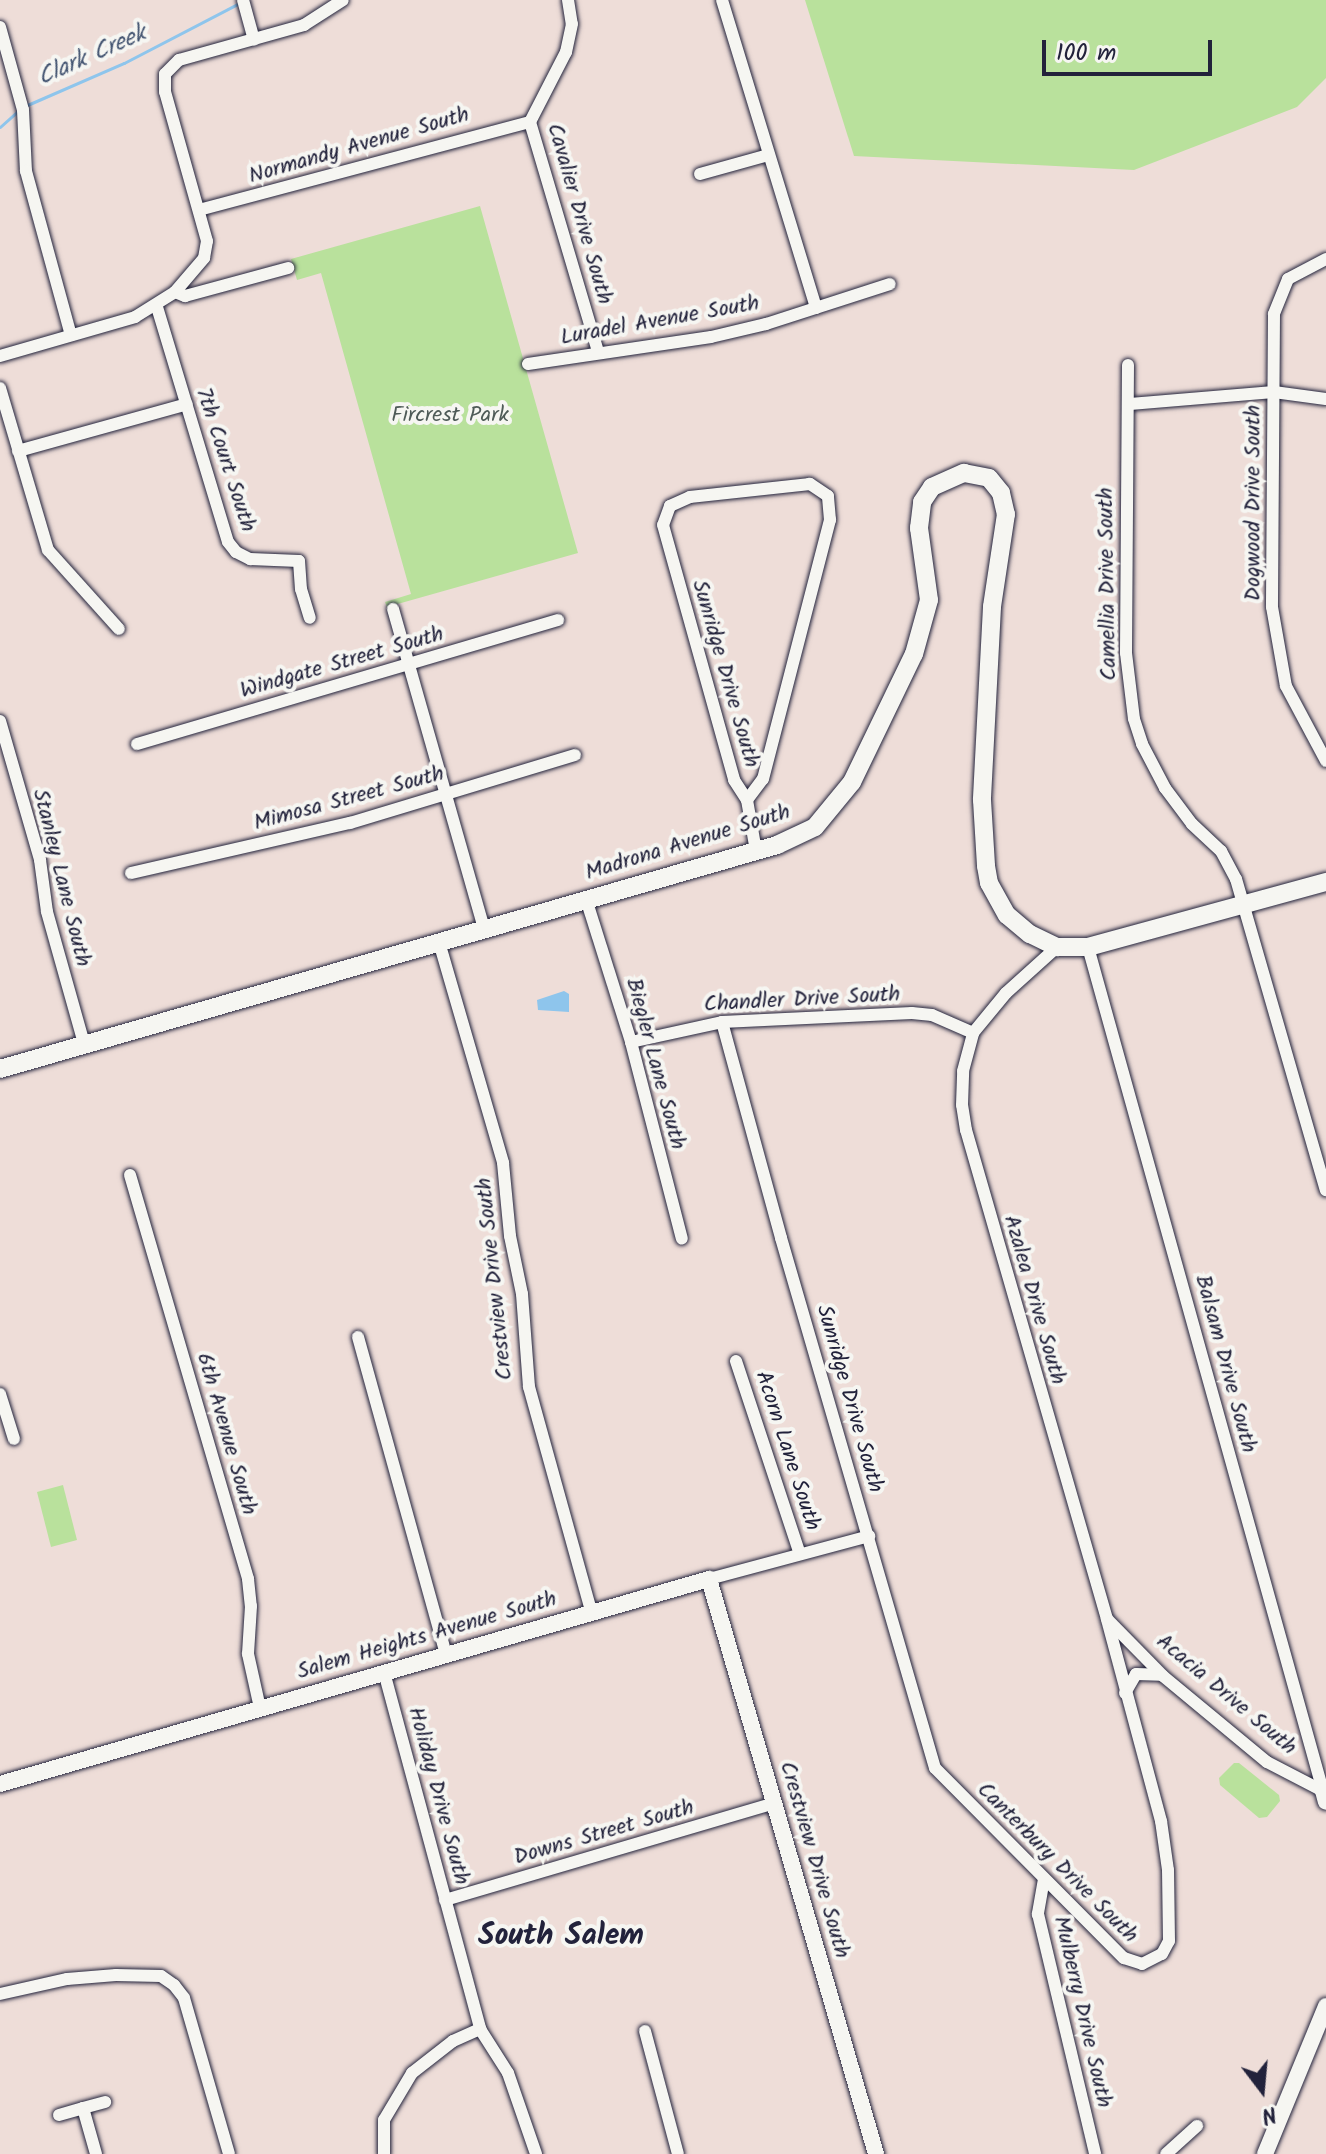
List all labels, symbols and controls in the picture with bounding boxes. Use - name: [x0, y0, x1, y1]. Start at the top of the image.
- water label: Clark Creek: [33, 19, 151, 93]
- scale bar: [1046, 24, 1216, 74]
- text: 100 m: [1056, 34, 1116, 73]
- street label: Normandy Avenue South: [246, 102, 472, 190]
- street label: Cavalier Drive South: [541, 120, 617, 308]
- street label: Luradel Avenue South: [559, 291, 761, 351]
- street label: 7th Court South: [189, 385, 261, 535]
- park label: Fircrest Park: [391, 403, 509, 429]
- street label: Dogwood Drive South: [1241, 405, 1267, 601]
- street label: Camellia Drive South: [1093, 487, 1123, 681]
- street label: Sunridge Drive South: [686, 577, 764, 771]
- street label: Windgate Street South: [237, 621, 447, 705]
- street label: Mimosa Street South: [251, 761, 447, 837]
- street label: Stanley Lane South: [26, 787, 96, 969]
- street label: Madrona Avenue South: [582, 799, 794, 887]
- street label: Biegler Lane South: [619, 975, 691, 1153]
- street label: Chandler Drive South: [703, 982, 901, 1018]
- street label: Crestview Drive South: [471, 1176, 519, 1382]
- street label: Azalea Drive South: [997, 1212, 1071, 1388]
- street label: Balsam Drive South: [1189, 1272, 1261, 1456]
- street label: Sunridge Drive South: [810, 1302, 888, 1496]
- street label: 6th Avenue South: [190, 1350, 262, 1518]
- street label: Acorn Lane South: [749, 1368, 825, 1534]
- street label: Salem Heights Avenue South: [294, 1586, 560, 1686]
- street label: Acacia Drive South: [1151, 1629, 1301, 1761]
- street label: Holiday Drive South: [402, 1704, 474, 1888]
- street label: Crestview Drive South: [773, 1759, 855, 1961]
- street label: Canterbury Drive South: [971, 1777, 1143, 1949]
- street label: Downs Street South: [511, 1795, 697, 1871]
- street label: Mulberry Drive South: [1047, 1914, 1117, 2110]
- district label: South Salem: [478, 1918, 644, 1954]
- north arrow: [1222, 2050, 1302, 2130]
- text: N: [1257, 2095, 1280, 2132]

